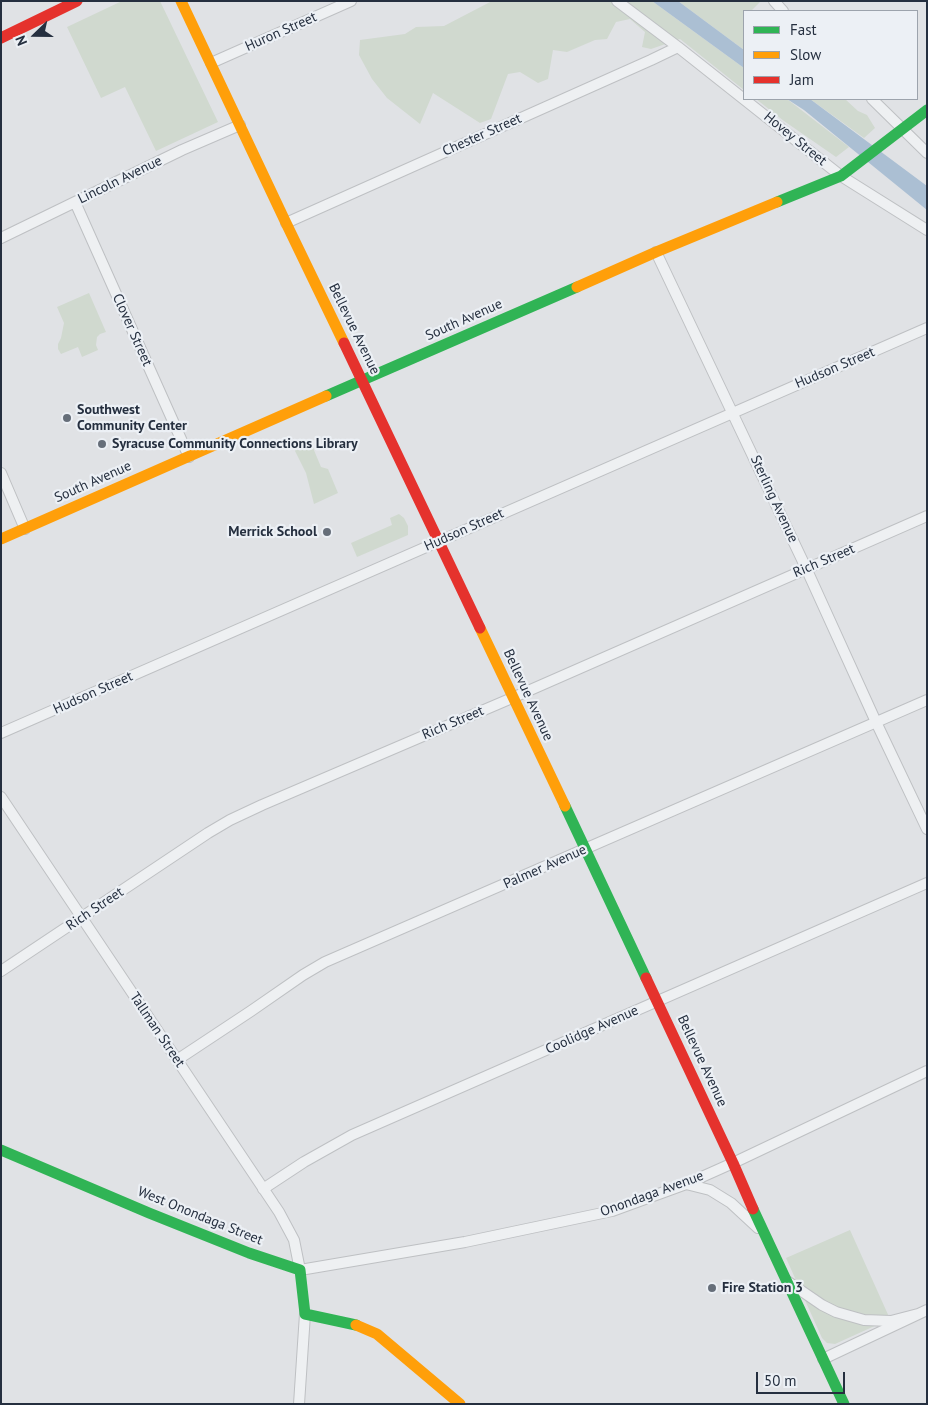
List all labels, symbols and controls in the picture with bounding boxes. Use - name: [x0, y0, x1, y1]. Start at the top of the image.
- street label: Huron Street: [243, 9, 319, 55]
- north arrow: [10, 10, 60, 60]
- legend: [743, 10, 918, 100]
- text: Fast: [790, 20, 817, 39]
- text: N: [11, 33, 31, 48]
- text: Slow: [790, 45, 821, 64]
- text: Jam: [790, 70, 814, 89]
- street label: Hovey Street: [760, 109, 830, 169]
- street label: Chester Street: [440, 110, 524, 160]
- street label: Lincoln Avenue: [75, 152, 165, 208]
- street label: Bellevue Avenue: [325, 281, 383, 377]
- street label: Clover Street: [109, 291, 155, 369]
- street label: South Avenue: [423, 296, 505, 344]
- street label: Hudson Street: [793, 344, 877, 392]
- place label: Southwest Community Center: [77, 402, 187, 434]
- marker: Southwest Community Center: [61, 412, 73, 424]
- place label: Syracuse Community Connections Library: [112, 436, 358, 452]
- marker: Syracuse Community Connections Library: [96, 438, 108, 450]
- street label: Sterling Avenue: [746, 453, 802, 545]
- street label: South Avenue: [52, 458, 134, 506]
- street label: Hudson Street: [422, 505, 506, 555]
- place label: Merrick School: [228, 524, 317, 540]
- marker: Merrick School: [321, 526, 333, 538]
- street label: Rich Street: [791, 540, 857, 582]
- street label: Bellevue Avenue: [499, 647, 557, 743]
- street label: Hudson Street: [51, 668, 135, 718]
- street label: Rich Street: [420, 702, 486, 744]
- street label: Palmer Avenue: [501, 841, 589, 893]
- street label: Rich Street: [63, 884, 127, 934]
- street label: Tallman Street: [126, 989, 188, 1071]
- street label: Coolidge Avenue: [543, 1002, 641, 1058]
- street label: Bellevue Avenue: [673, 1013, 731, 1109]
- street label: Onondaga Avenue: [598, 1168, 706, 1220]
- street label: West Onondaga Street: [135, 1183, 265, 1249]
- place label: Fire Station 3: [722, 1280, 803, 1296]
- marker: Fire Station 3: [706, 1282, 718, 1294]
- scale bar: [758, 1362, 847, 1394]
- text: 50 m: [764, 1371, 797, 1390]

